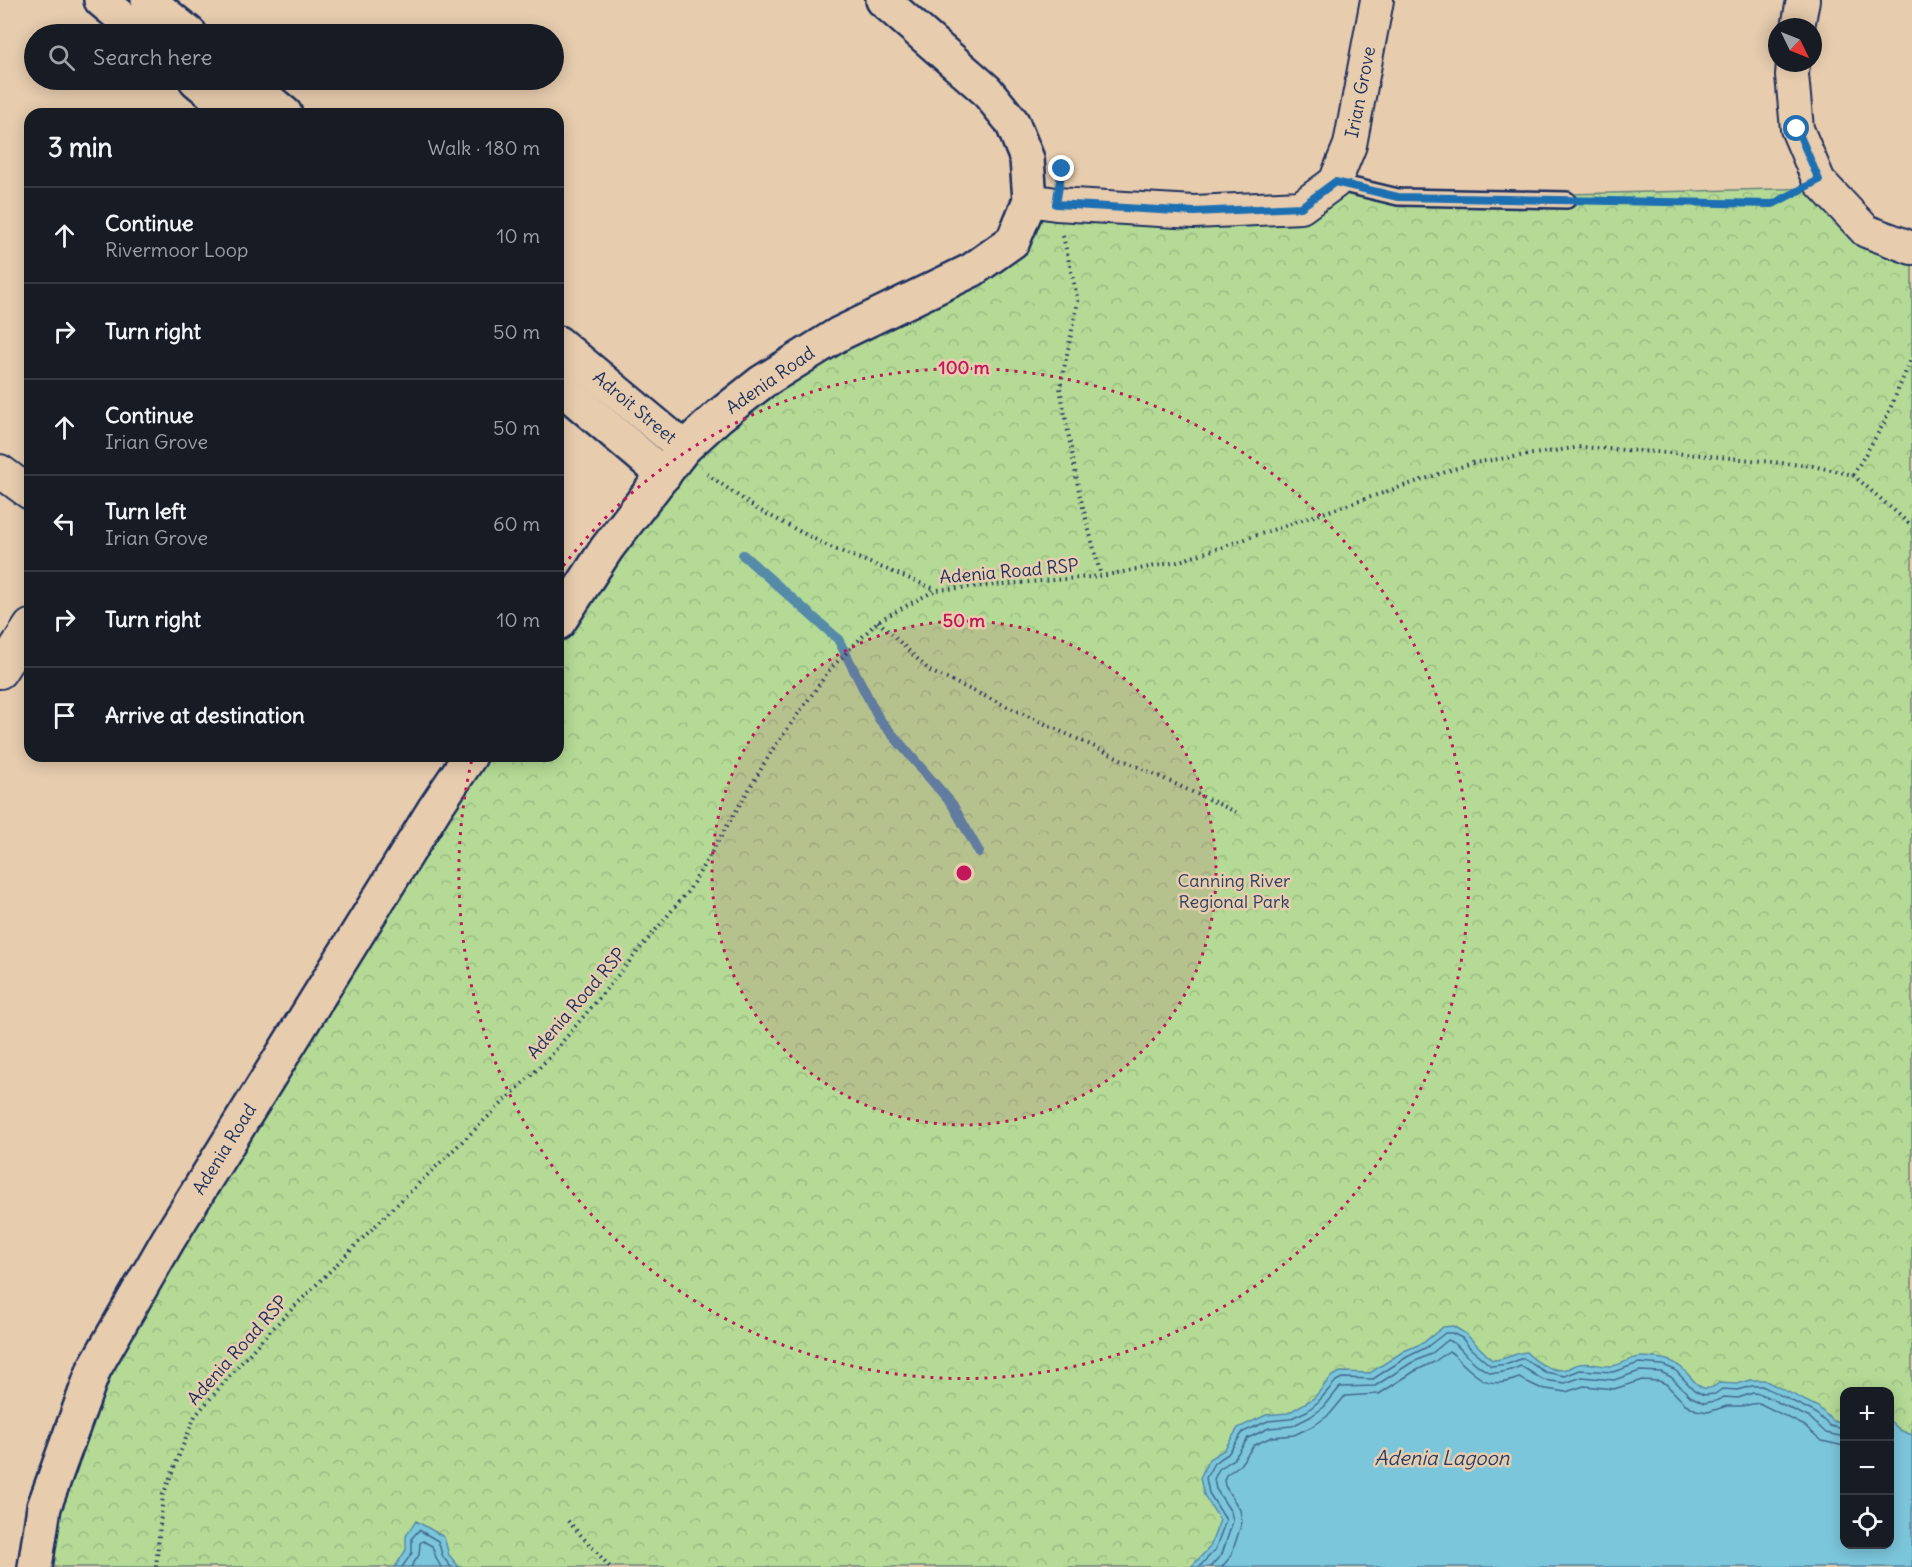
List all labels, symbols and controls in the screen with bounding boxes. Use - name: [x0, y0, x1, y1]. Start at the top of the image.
- north arrow: [1768, 18, 1822, 72]
- search box: [24, 24, 564, 90]
- icon: search: [45, 41, 78, 74]
- text: Search here: [93, 43, 212, 71]
- street label: Irian Grove: [1340, 44, 1380, 140]
- route start: [1783, 115, 1809, 141]
- text: 3 min: [48, 131, 113, 164]
- text: Walk · 180 m: [428, 135, 540, 160]
- route end: [1048, 155, 1074, 181]
- text: Continue: [105, 209, 194, 237]
- icon: ahead: [48, 219, 81, 252]
- text: 10 m: [497, 223, 540, 248]
- text: Rivermoor Loop: [105, 237, 248, 262]
- icon: right: [48, 315, 81, 348]
- text: Turn right: [105, 317, 201, 345]
- text: 50 m: [493, 319, 540, 344]
- street label: Adenia Road: [721, 341, 819, 419]
- text: 100 m: [939, 356, 990, 379]
- street label: Adroit Street: [589, 365, 681, 449]
- text: Continue: [105, 401, 194, 429]
- icon: ahead: [48, 411, 81, 444]
- text: 50 m: [493, 415, 540, 440]
- text: Irian Grove: [105, 429, 208, 454]
- text: Turn left: [105, 497, 186, 525]
- icon: left: [48, 507, 81, 540]
- text: 60 m: [493, 511, 540, 536]
- text: Irian Grove: [105, 525, 208, 550]
- street label: Adenia Road RSP: [938, 553, 1080, 589]
- icon: right: [48, 603, 81, 636]
- text: Turn right: [105, 605, 201, 633]
- text: 10 m: [497, 607, 540, 632]
- text: 50 m: [943, 609, 985, 632]
- icon: arrive: [48, 699, 81, 732]
- text: Arrive at destination: [105, 701, 305, 729]
- centre of rings: [954, 863, 974, 883]
- park label: Canning River Regional Park: [1178, 869, 1291, 913]
- street label: Adenia Road RSP: [522, 943, 631, 1063]
- street label: Adenia Road: [187, 1099, 261, 1199]
- street label: Adenia Road RSP: [182, 1290, 292, 1410]
- map controls: [1840, 1387, 1894, 1549]
- button: +: [1840, 1387, 1894, 1441]
- button: −: [1840, 1441, 1894, 1495]
- water label: Adenia Lagoon: [1375, 1445, 1510, 1470]
- button: locate: [1840, 1495, 1894, 1549]

